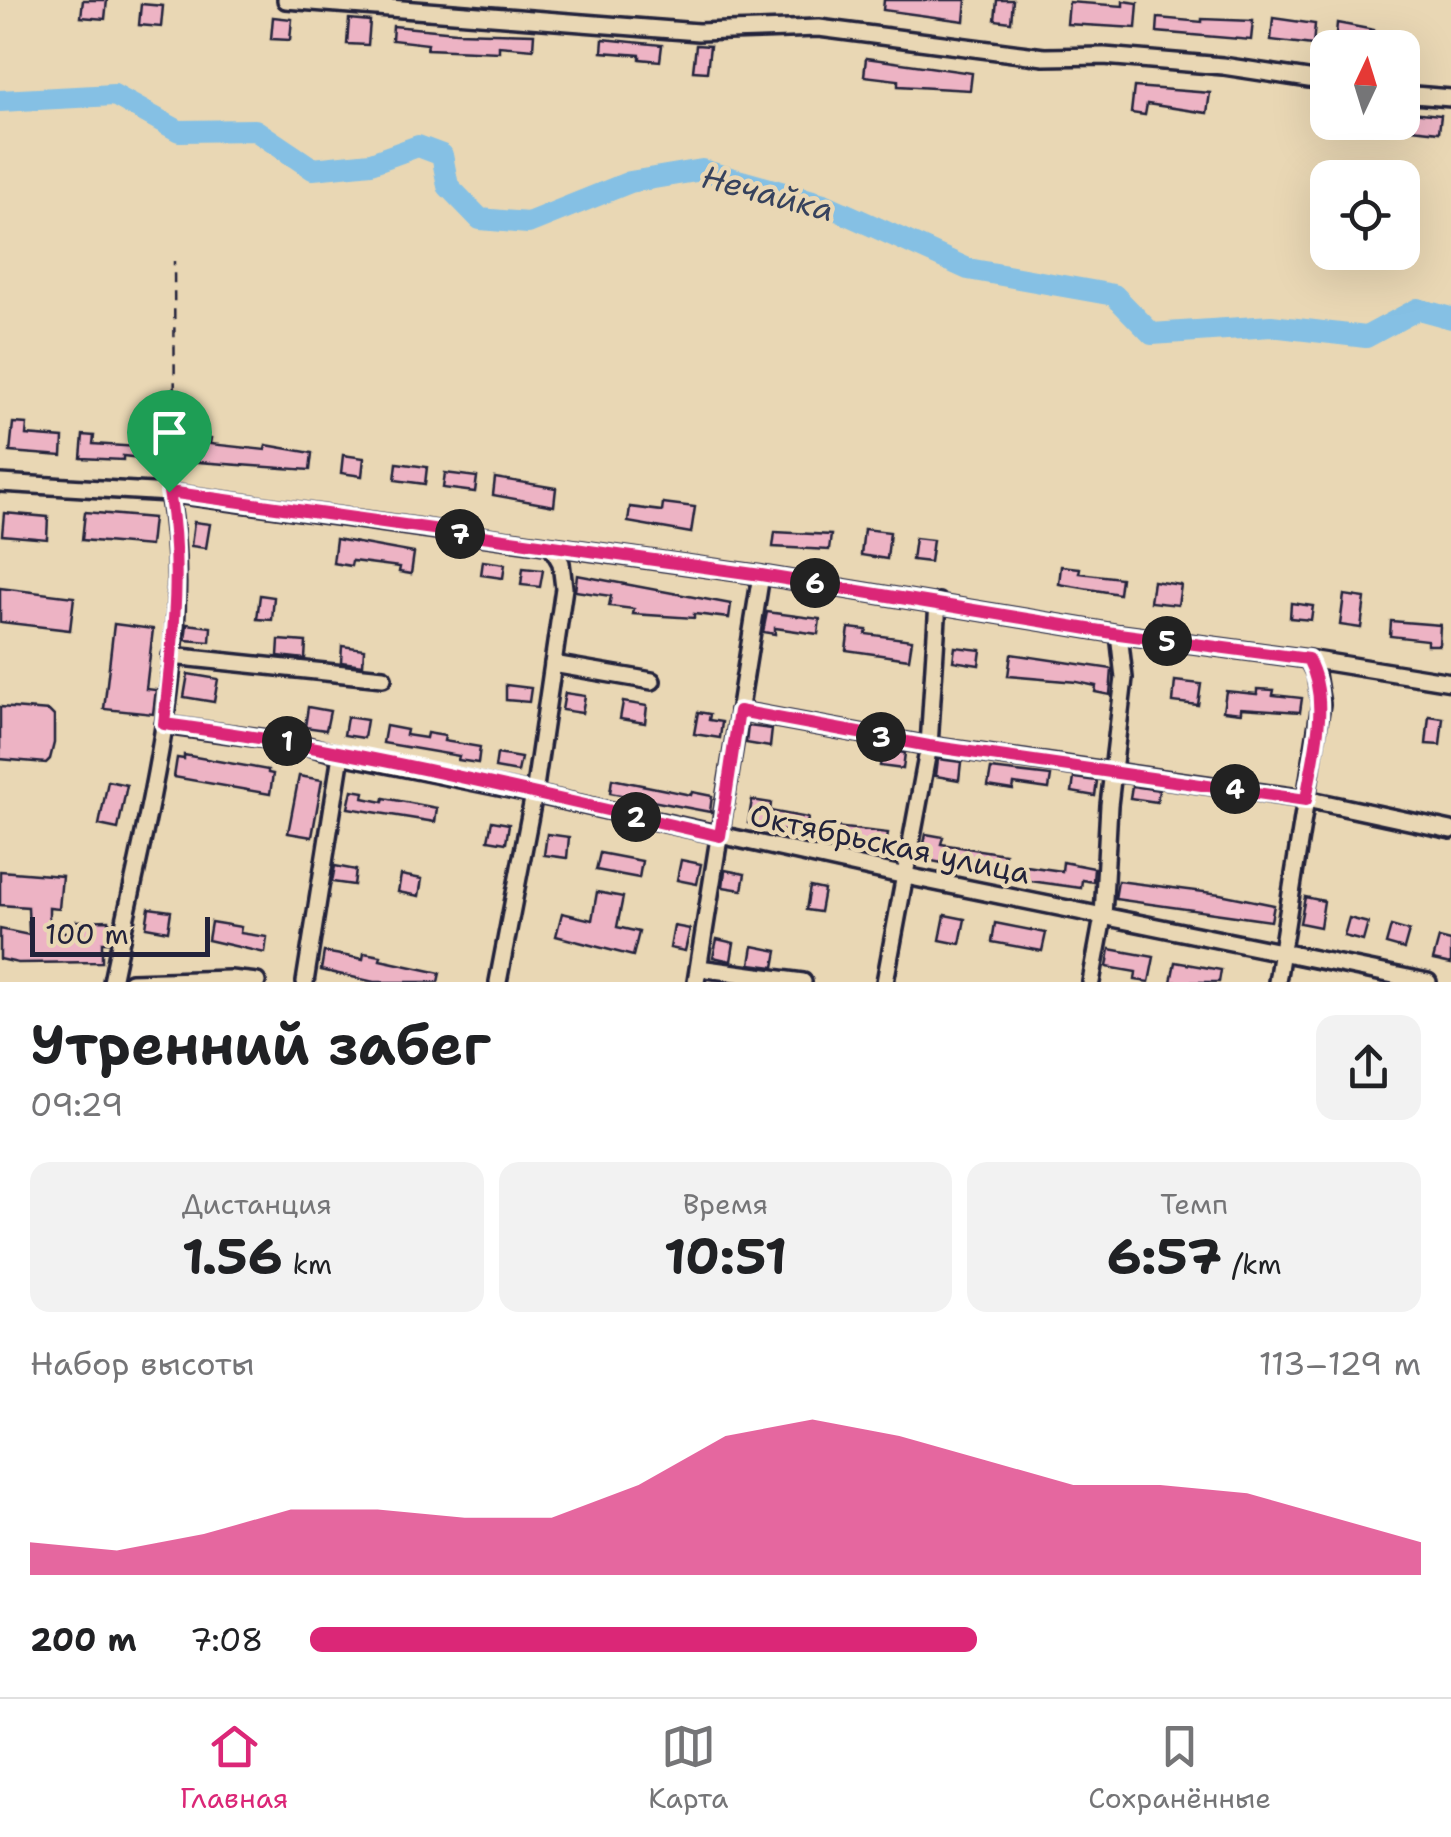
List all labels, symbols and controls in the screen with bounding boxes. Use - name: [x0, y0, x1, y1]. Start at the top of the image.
- north arrow: [1310, 30, 1420, 140]
- map controls: [1310, 30, 1420, 270]
- water label: Нечайка: [697, 155, 839, 231]
- button: locate: [1310, 160, 1420, 270]
- pin: [127, 390, 212, 493]
- icon: arrive: [142, 405, 197, 460]
- pin: 7: [435, 509, 485, 559]
- text: 7: [450, 515, 470, 553]
- pin: 6: [790, 558, 840, 608]
- text: 6: [805, 564, 825, 602]
- pin: 5: [1142, 616, 1192, 666]
- text: 5: [1158, 622, 1176, 660]
- pin: 3: [856, 712, 906, 762]
- pin: 1: [262, 716, 312, 766]
- text: 3: [871, 718, 891, 756]
- text: 1: [281, 722, 293, 760]
- pin: 4: [1210, 764, 1260, 814]
- text: 4: [1225, 770, 1245, 808]
- pin: 2: [611, 792, 661, 842]
- street label: Октябрьская улица: [746, 794, 1034, 894]
- text: 2: [626, 798, 646, 836]
- scale bar: [30, 912, 210, 956]
- text: 100 m: [45, 915, 129, 953]
- text: Утренний забег: [30, 1008, 491, 1082]
- button: share: [1316, 1015, 1421, 1120]
- text: 09:29: [30, 1083, 123, 1126]
- text: Дистанция: [182, 1185, 332, 1223]
- text: Время: [683, 1185, 768, 1223]
- text: Темп: [1160, 1185, 1228, 1223]
- text: 1.56: [182, 1223, 283, 1290]
- text: 10:51: [664, 1223, 787, 1290]
- text: 6:57: [1107, 1223, 1222, 1290]
- text: km: [283, 1245, 332, 1283]
- text: /km: [1222, 1245, 1282, 1283]
- text: Набор высоты: [30, 1342, 255, 1385]
- text: 113–129 m: [1259, 1342, 1421, 1385]
- text: 200 m: [30, 1618, 137, 1661]
- text: 7:08: [190, 1618, 263, 1661]
- tab: Главная: [180, 1719, 288, 1817]
- tab: Карта: [648, 1719, 728, 1817]
- tab: Сохранённые: [1088, 1719, 1271, 1817]

